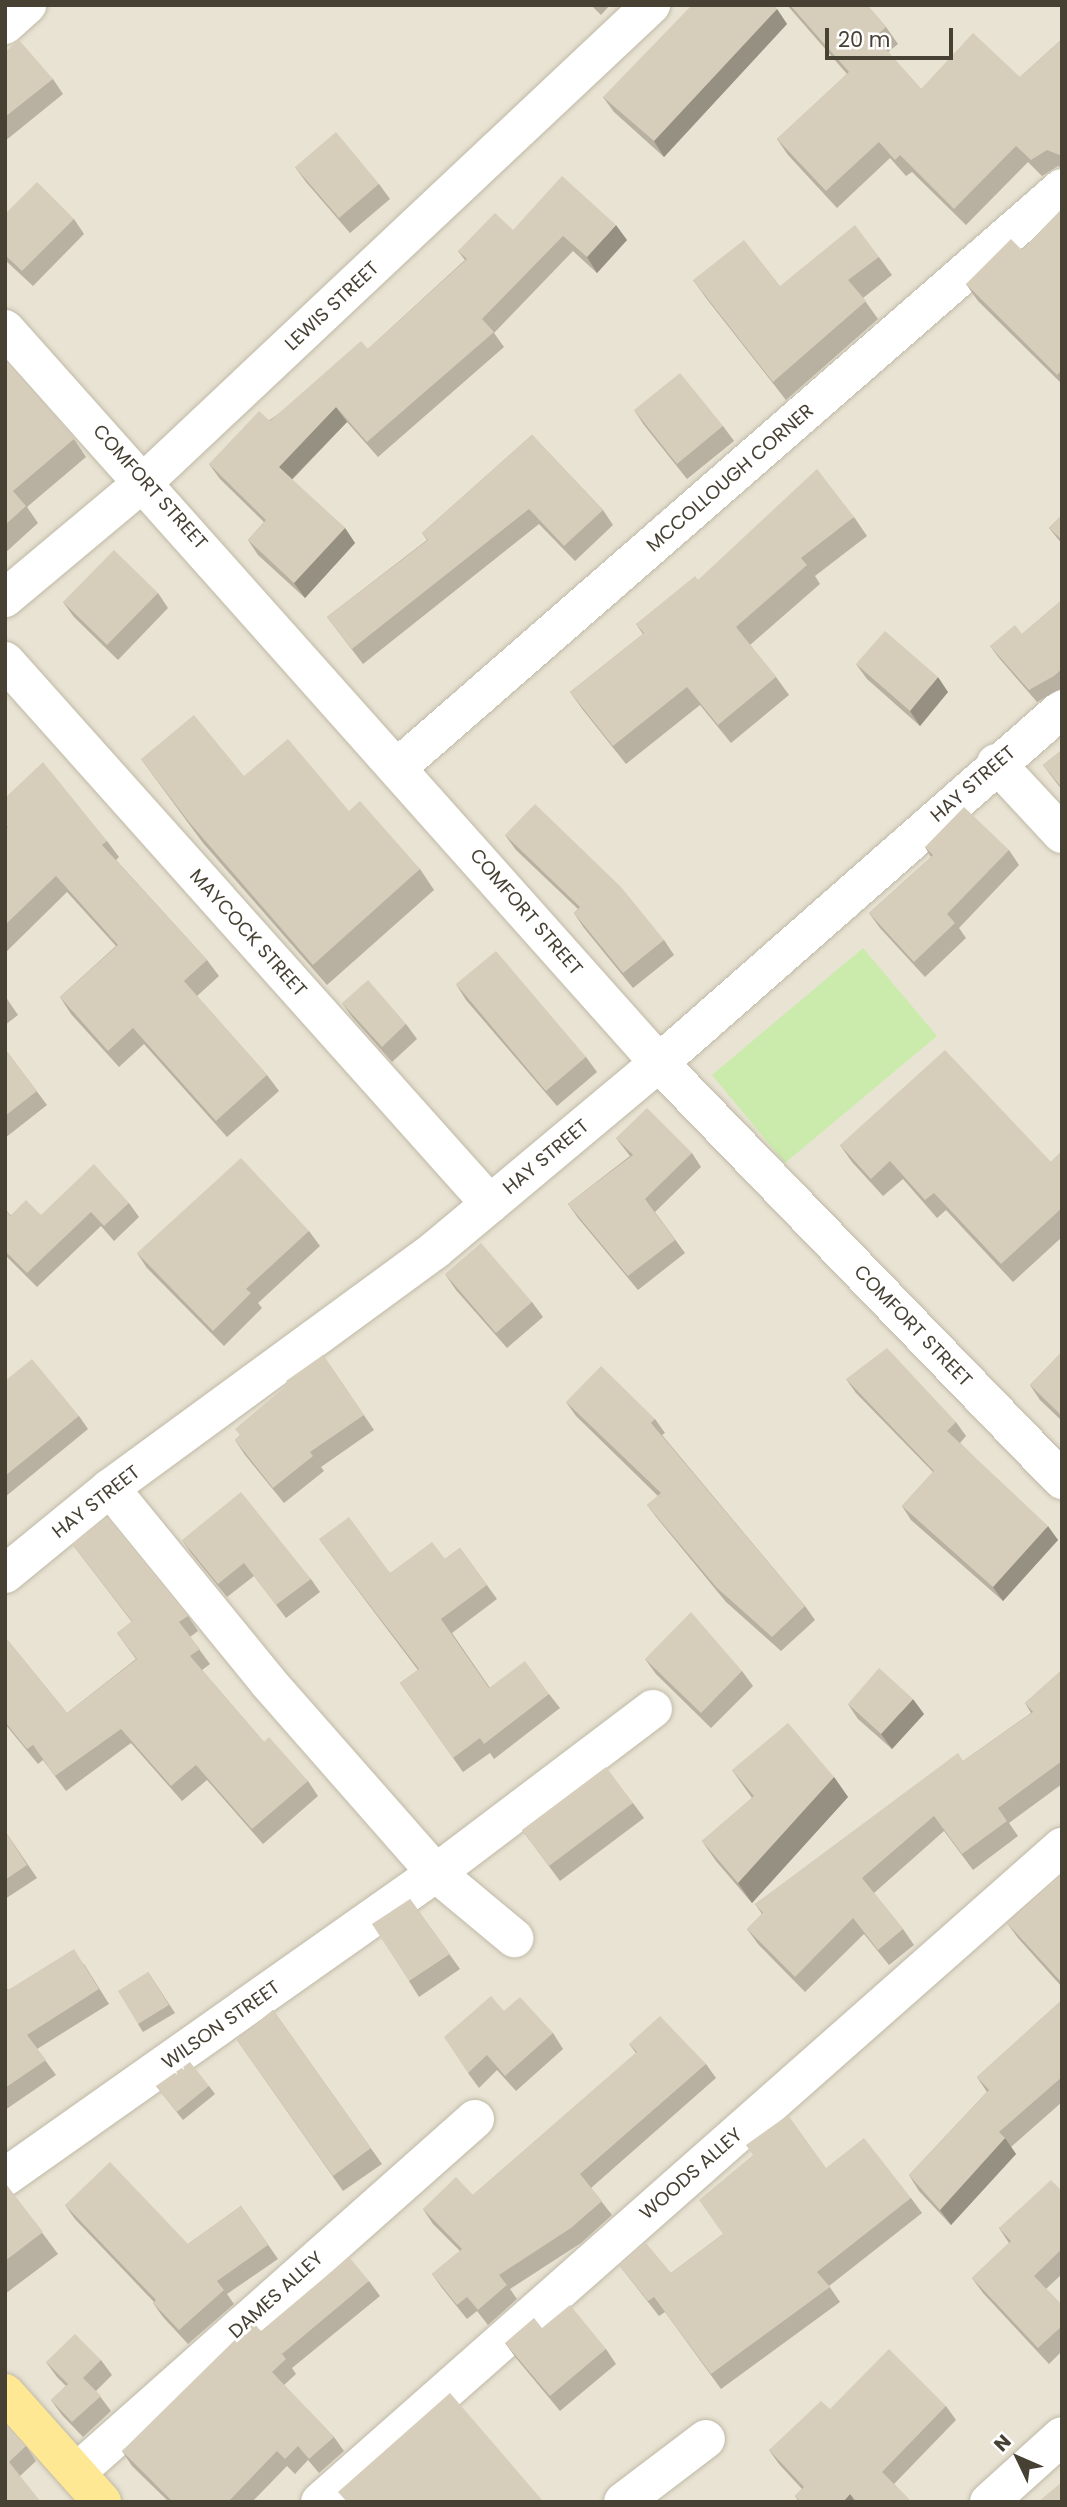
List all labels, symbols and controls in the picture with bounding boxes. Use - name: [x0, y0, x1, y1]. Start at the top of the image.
- scale bar: [829, 14, 957, 58]
- text: 20 m: [838, 25, 891, 54]
- street label: LEWIS STREET: [280, 257, 384, 355]
- street label: MCCOLLOUGH CORNER: [642, 399, 818, 557]
- street label: COMFORT STREET: [88, 420, 212, 554]
- street label: HAY STREET: [926, 741, 1020, 827]
- street label: COMFORT STREET: [465, 844, 587, 980]
- street label: MAYCOCK STREET: [185, 865, 311, 1001]
- street label: HAY STREET: [499, 1115, 593, 1199]
- street label: COMFORT STREET: [849, 1260, 977, 1392]
- street label: HAY STREET: [48, 1461, 144, 1543]
- street label: WILSON STREET: [158, 1976, 284, 2074]
- street label: WOODS ALLEY: [635, 2123, 747, 2225]
- street label: DAMES ALLEY: [224, 2247, 328, 2343]
- north arrow: [983, 2423, 1053, 2493]
- text: N: [988, 2429, 1017, 2458]

